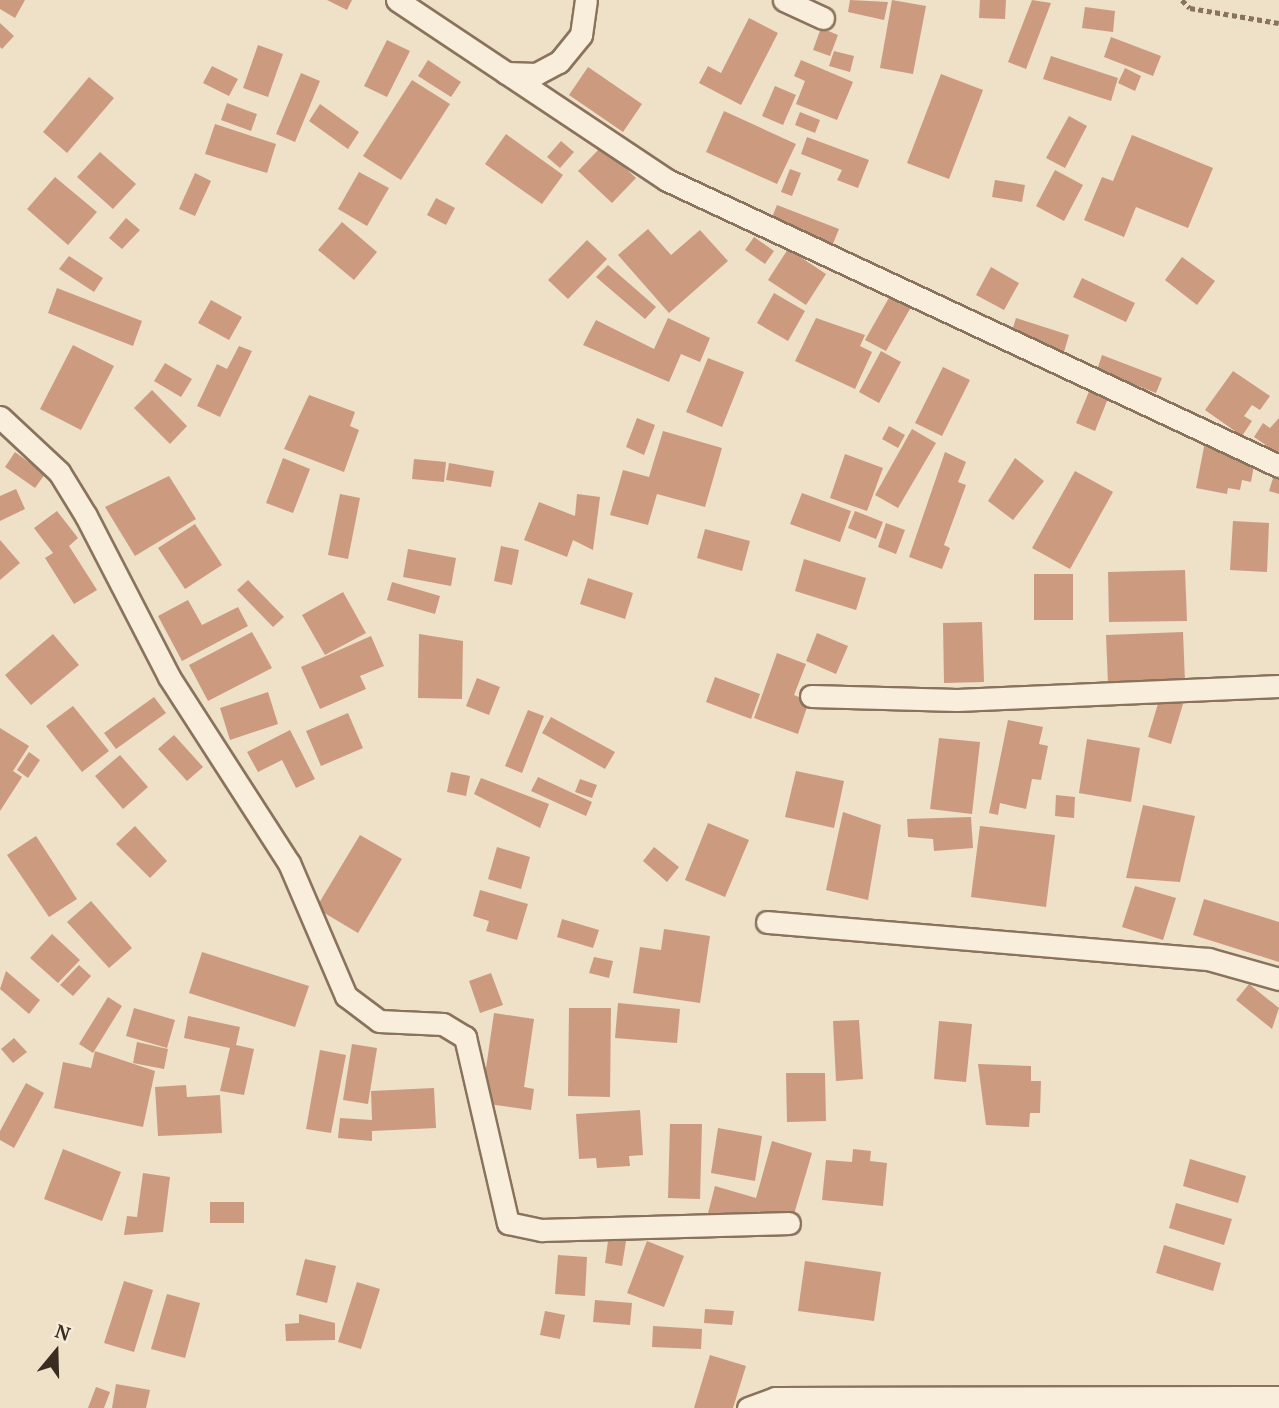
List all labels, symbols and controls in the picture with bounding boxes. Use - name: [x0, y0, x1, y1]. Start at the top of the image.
- north arrow: [21, 1317, 91, 1387]
- text: N: [52, 1318, 74, 1346]

